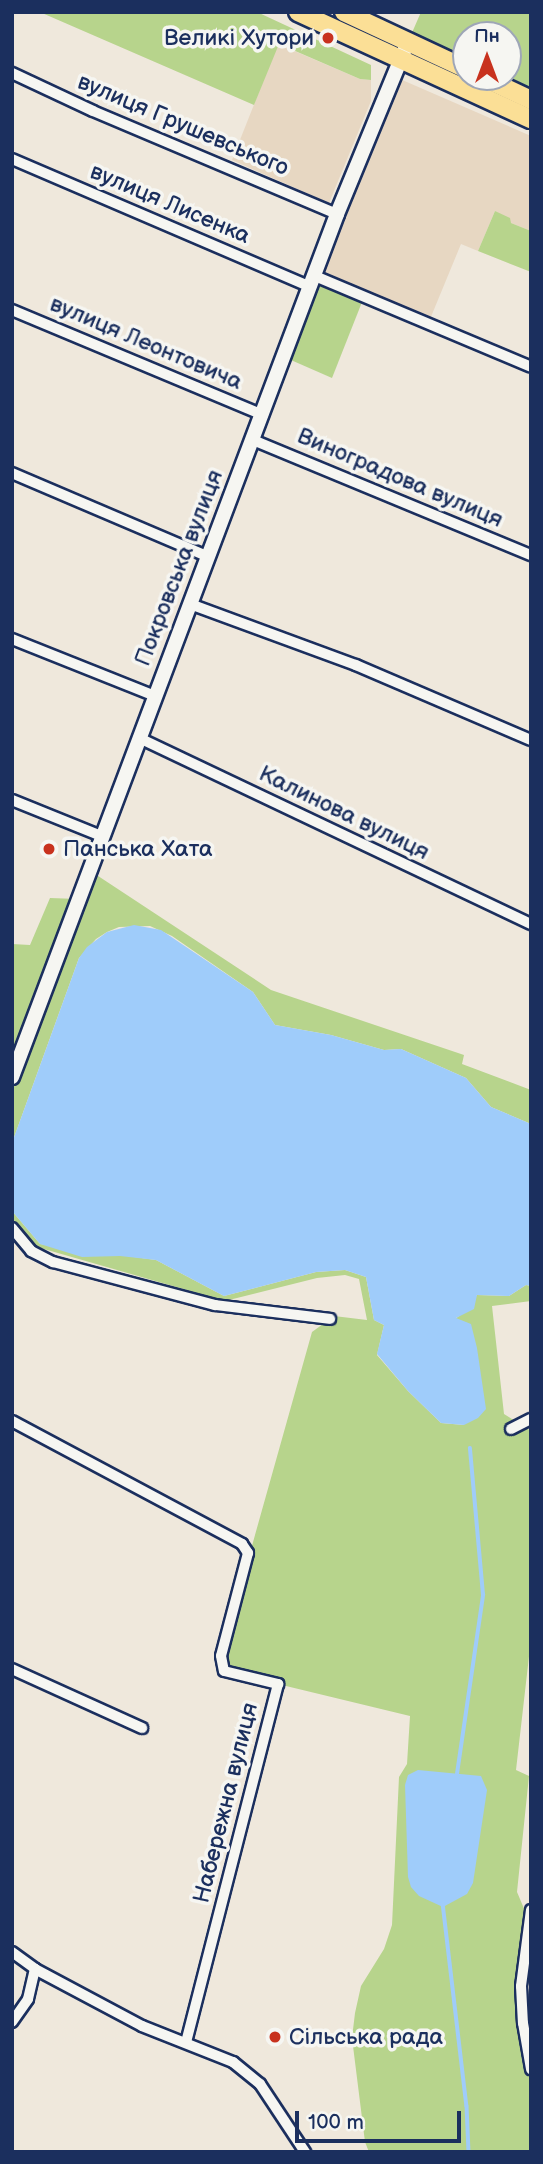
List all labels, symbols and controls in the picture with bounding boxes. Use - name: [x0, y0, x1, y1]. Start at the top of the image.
- north arrow: [452, 21, 522, 91]
- place label: Великі Хутори: [164, 24, 314, 52]
- text: Пн: [474, 25, 500, 48]
- marker: Великі Хутори: [320, 30, 336, 46]
- street label: вулиця Грушевського: [73, 68, 293, 182]
- street label: вулиця Лисенка: [86, 158, 254, 250]
- street label: вулиця Леонтовича: [46, 290, 246, 396]
- street label: Виноградова вулиця: [293, 422, 507, 534]
- street label: Покровська вулиця: [129, 466, 229, 670]
- street label: Калинова вулиця: [254, 760, 434, 866]
- place label: Панська Хата: [63, 835, 212, 863]
- marker: Панська Хата: [41, 841, 57, 857]
- street label: Набережна вулиця: [188, 1700, 264, 1906]
- place label: Сільська рада: [289, 2023, 443, 2051]
- marker: Сільська рада: [267, 2029, 283, 2045]
- scale bar: [298, 2098, 464, 2142]
- text: 100 m: [308, 2110, 364, 2135]

